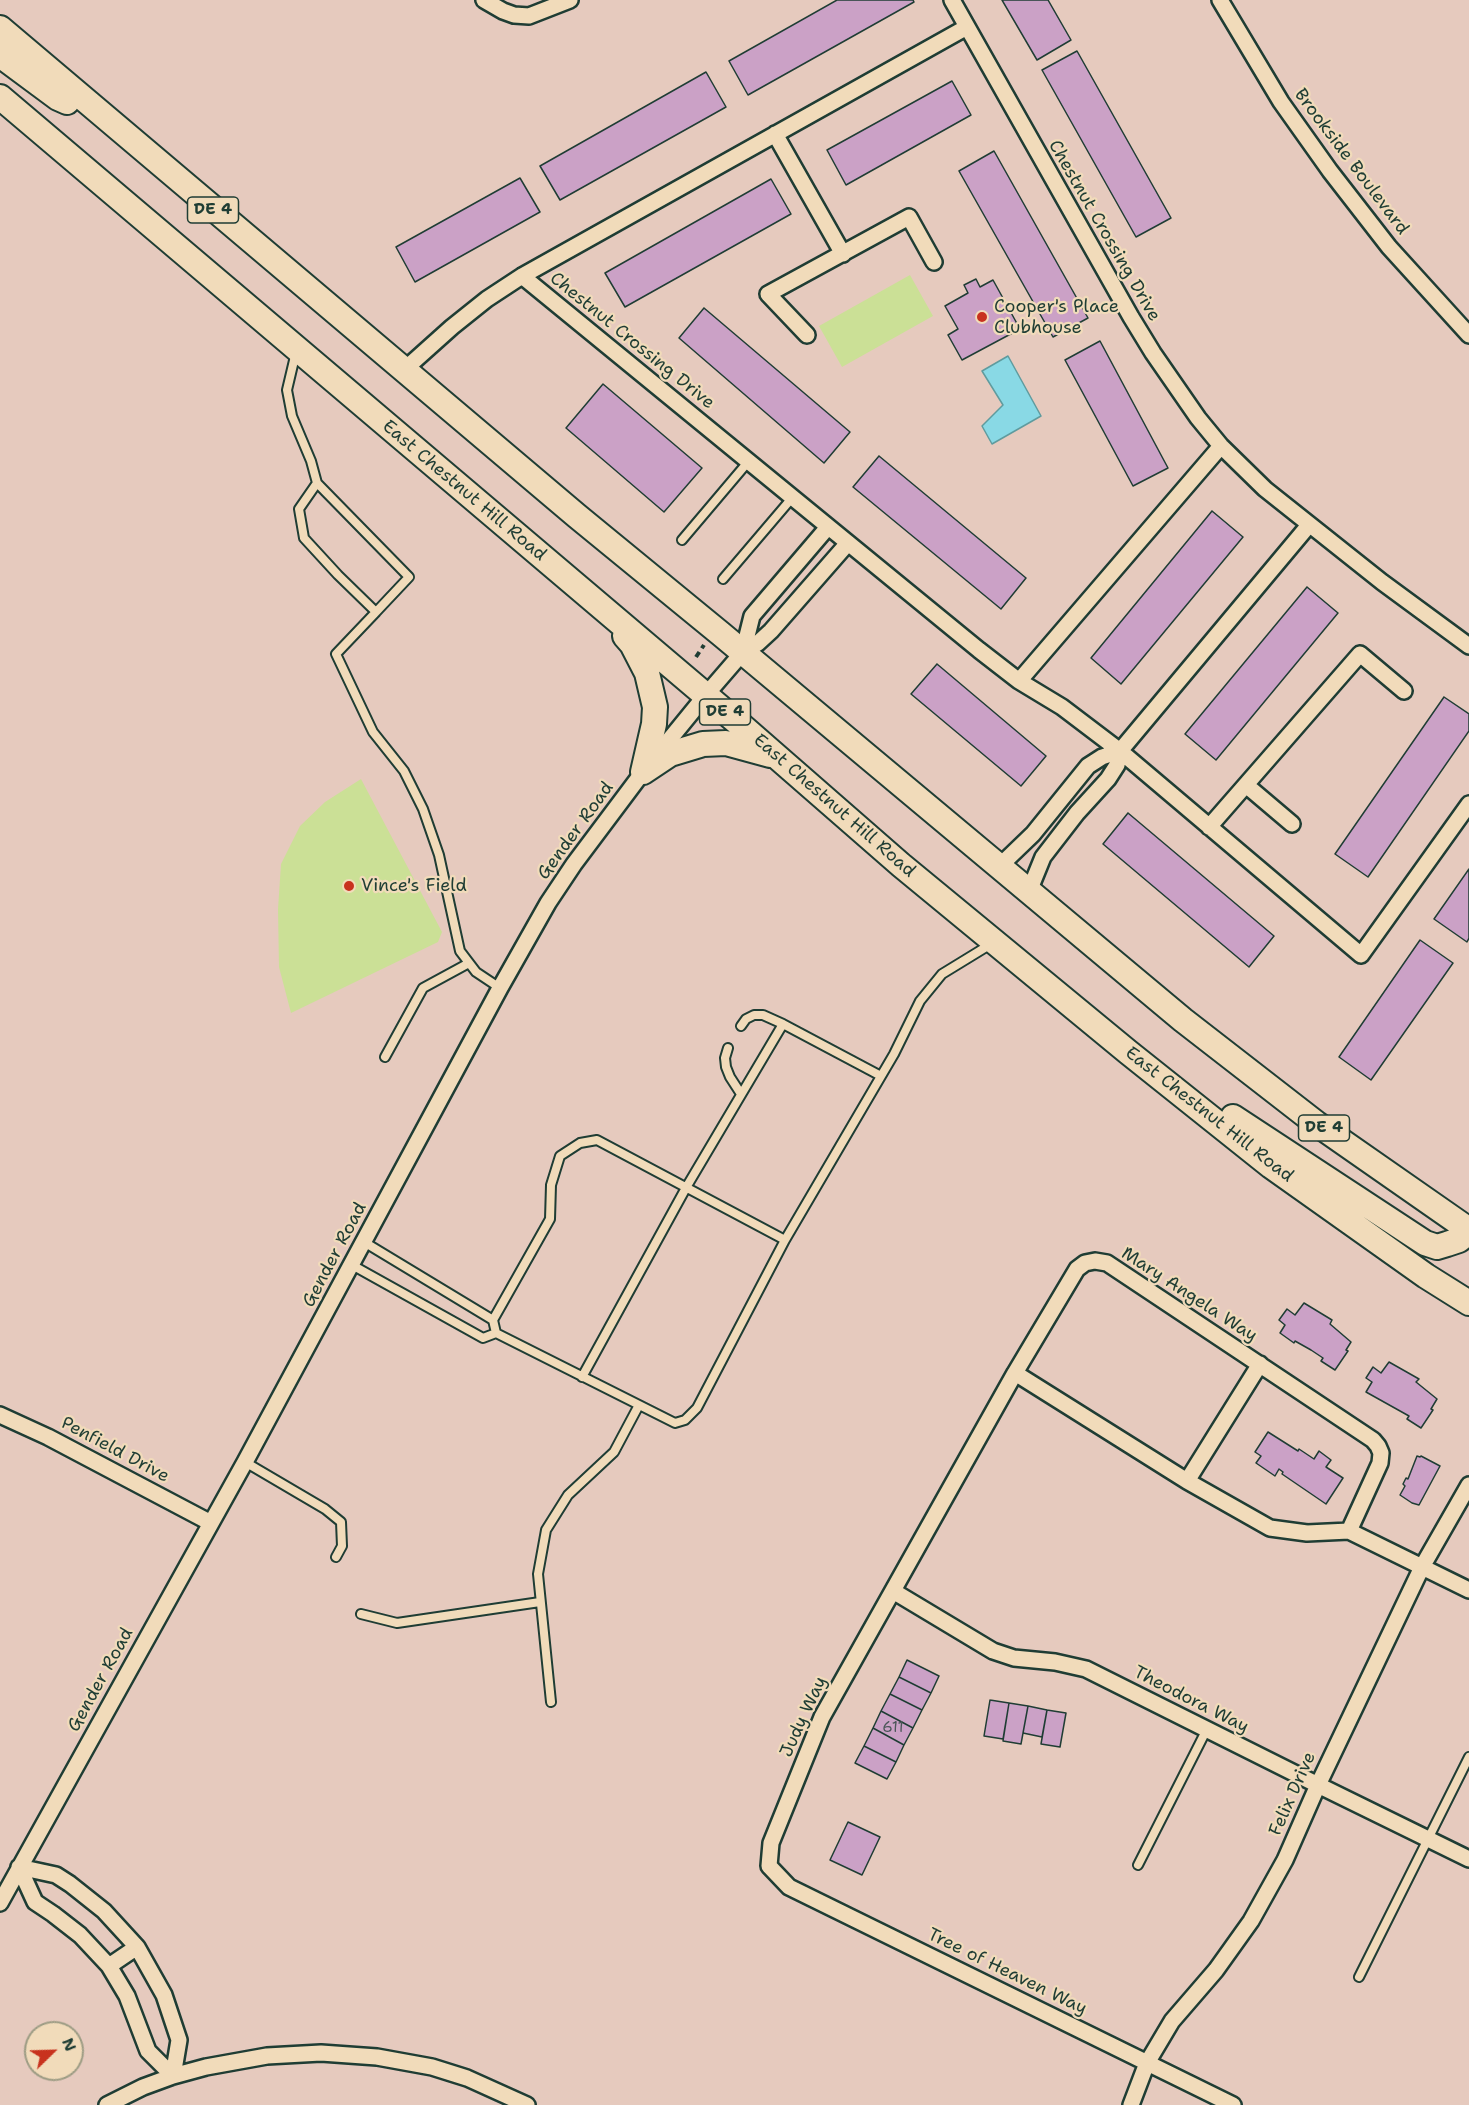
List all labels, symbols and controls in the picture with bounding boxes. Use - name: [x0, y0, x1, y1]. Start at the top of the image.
- street label: Brookside Boulevard: [1289, 85, 1413, 239]
- street label: Chestnut Crossing Drive: [1043, 137, 1165, 325]
- road number: DE 4: [188, 197, 238, 223]
- street label: Chestnut Crossing Drive: [545, 268, 719, 414]
- place label: Cooper's Place Clubhouse: [994, 296, 1119, 338]
- marker: Cooper's Place Clubhouse: [975, 310, 989, 324]
- street label: East Chestnut Hill Road: [378, 416, 550, 566]
- road number: DE 4: [700, 699, 750, 725]
- street label: East Chestnut Hill Road: [749, 730, 919, 882]
- street label: Gender Road: [533, 778, 619, 884]
- place label: Vince's Field: [361, 875, 467, 897]
- marker: Vince's Field: [342, 879, 356, 893]
- street label: East Chestnut Hill Road: [1121, 1043, 1297, 1187]
- road number: DE 4: [1298, 1115, 1350, 1141]
- street label: Gender Road: [298, 1199, 372, 1311]
- street label: Mary Angela Way: [1117, 1243, 1261, 1347]
- street label: Penfield Drive: [57, 1412, 173, 1488]
- street label: Gender Road: [64, 1624, 138, 1736]
- street label: Theodora Way: [1130, 1662, 1252, 1738]
- street label: Judy Way: [776, 1673, 832, 1761]
- house number: 611: [882, 1719, 904, 1737]
- street label: Felix Drive: [1265, 1749, 1321, 1839]
- street label: Tree of Heaven Way: [924, 1924, 1090, 2020]
- north arrow: [24, 2021, 84, 2081]
- text: N: [57, 2035, 81, 2054]

